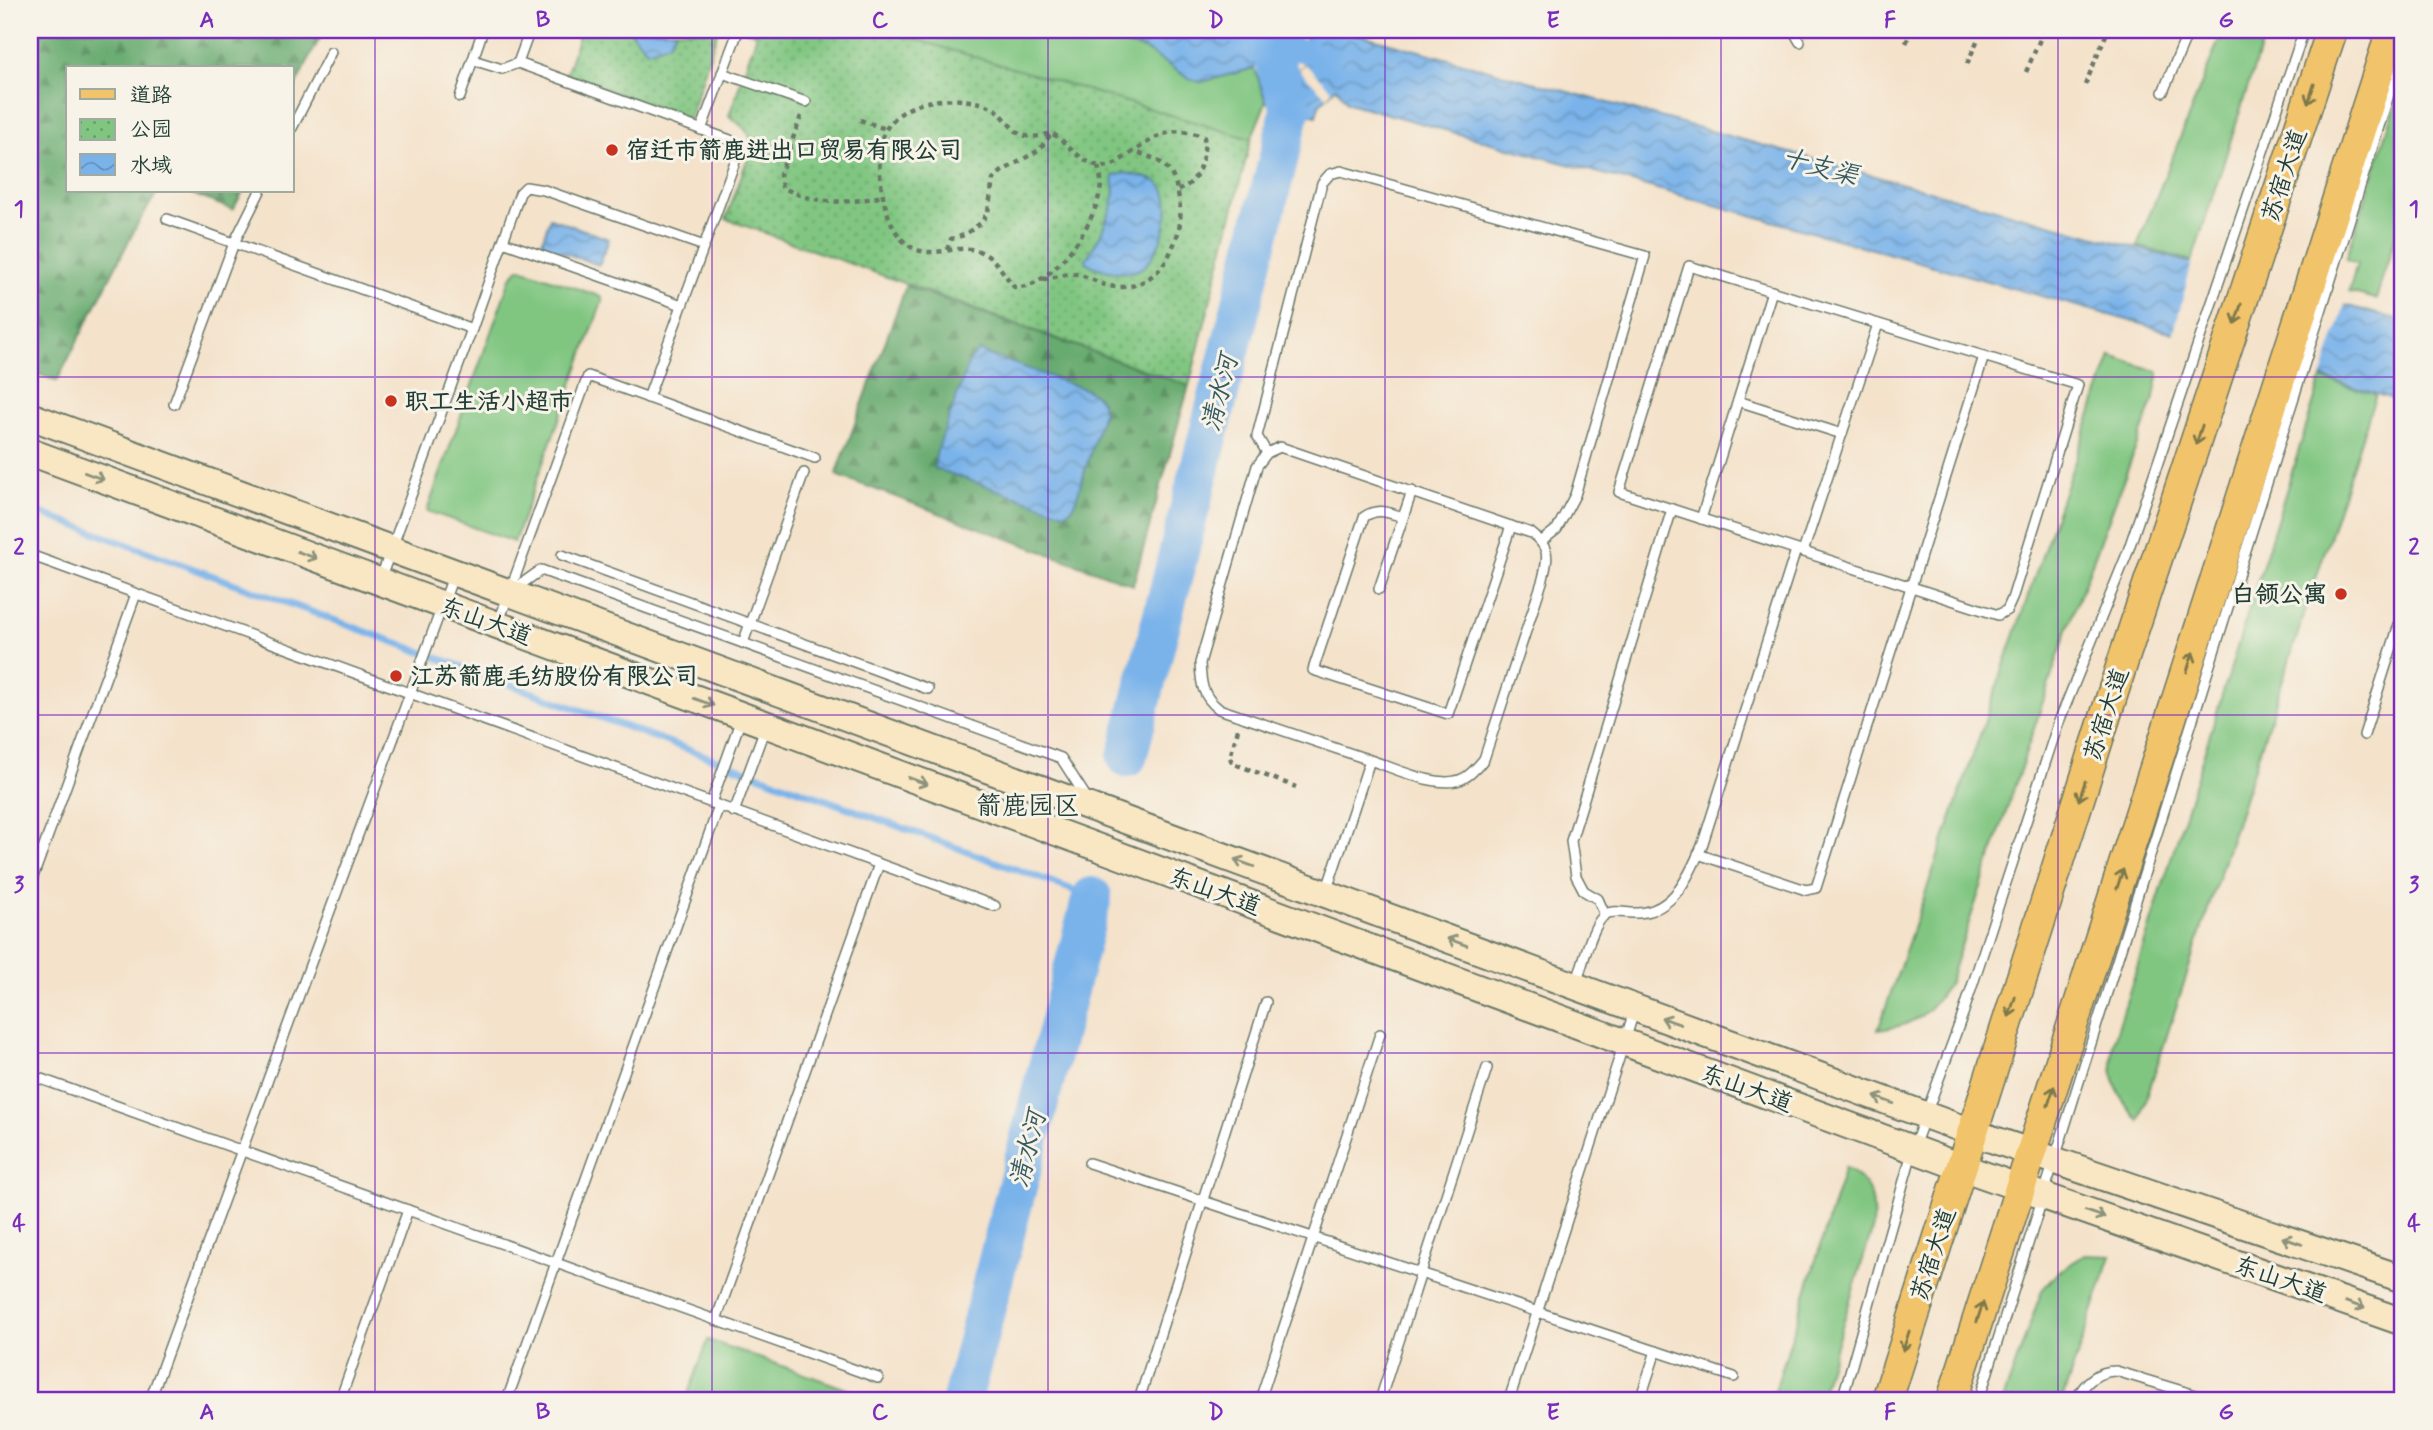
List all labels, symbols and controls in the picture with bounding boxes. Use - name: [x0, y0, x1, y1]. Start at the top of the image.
- text: A: [199, 6, 215, 36]
- text: B: [536, 6, 551, 36]
- text: C: [872, 6, 889, 36]
- text: D: [1208, 6, 1224, 36]
- text: E: [1546, 6, 1560, 36]
- text: F: [1884, 6, 1896, 36]
- text: G: [2218, 6, 2234, 36]
- legend: [66, 66, 294, 192]
- text: 道路: [130, 82, 172, 110]
- one-way arrow: [2304, 83, 2316, 105]
- text: 公园: [130, 116, 172, 144]
- street label: 苏宿大道: [2256, 125, 2315, 226]
- place label: 宿迁市箭鹿进出口贸易有限公司: [626, 136, 962, 167]
- water label: 十支渠: [1777, 141, 1863, 195]
- marker: 宿迁市箭鹿进出口贸易有限公司: [604, 142, 620, 158]
- text: 水域: [130, 152, 172, 180]
- text: 1: [14, 195, 24, 225]
- text: 1: [2409, 195, 2419, 225]
- one-way arrow: [2231, 303, 2243, 325]
- water label: 清水河: [1195, 348, 1248, 435]
- place label: 职工生活小超市: [405, 387, 573, 418]
- marker: 职工生活小超市: [383, 393, 399, 409]
- one-way arrow: [2192, 424, 2205, 446]
- one-way arrow: [82, 471, 104, 483]
- text: 2: [13, 533, 25, 563]
- text: 2: [2408, 533, 2420, 563]
- one-way arrow: [296, 550, 318, 562]
- place label: 白领公寓: [2231, 580, 2327, 611]
- marker: 白领公寓: [2333, 586, 2349, 602]
- street label: 东山大道: [435, 591, 536, 653]
- one-way arrow: [2184, 652, 2197, 674]
- place label: 江苏箭鹿毛纺股份有限公司: [410, 662, 698, 693]
- street label: 苏宿大道: [2078, 664, 2137, 765]
- marker: 江苏箭鹿毛纺股份有限公司: [388, 668, 404, 684]
- one-way arrow: [693, 697, 715, 709]
- one-way arrow: [906, 776, 928, 788]
- one-way arrow: [2074, 779, 2087, 801]
- district label: 箭鹿园区: [976, 790, 1080, 824]
- one-way arrow: [1233, 856, 1255, 869]
- street label: 东山大道: [1164, 861, 1265, 923]
- one-way arrow: [2114, 868, 2127, 890]
- text: 3: [14, 871, 25, 901]
- text: 3: [2409, 871, 2420, 901]
- one-way arrow: [1447, 935, 1469, 947]
- one-way arrow: [2004, 996, 2017, 1018]
- one-way arrow: [1660, 1014, 1682, 1026]
- street label: 东山大道: [1696, 1058, 1797, 1120]
- one-way arrow: [2045, 1085, 2058, 1107]
- one-way arrow: [1874, 1092, 1896, 1105]
- water label: 清水河: [1003, 1104, 1056, 1191]
- street label: 苏宿大道: [1905, 1204, 1964, 1305]
- text: 4: [12, 1209, 26, 1239]
- one-way arrow: [2083, 1209, 2105, 1221]
- text: 4: [2407, 1209, 2421, 1239]
- one-way arrow: [2282, 1234, 2304, 1246]
- street label: 东山大道: [2230, 1250, 2331, 1311]
- one-way arrow: [2344, 1300, 2366, 1312]
- one-way arrow: [1975, 1301, 1988, 1323]
- one-way arrow: [1898, 1329, 1911, 1351]
- text: A: [199, 1398, 215, 1428]
- text: B: [536, 1398, 551, 1428]
- text: C: [872, 1398, 889, 1428]
- text: D: [1208, 1398, 1224, 1428]
- text: E: [1546, 1398, 1560, 1428]
- text: F: [1884, 1398, 1896, 1428]
- text: G: [2218, 1398, 2234, 1428]

